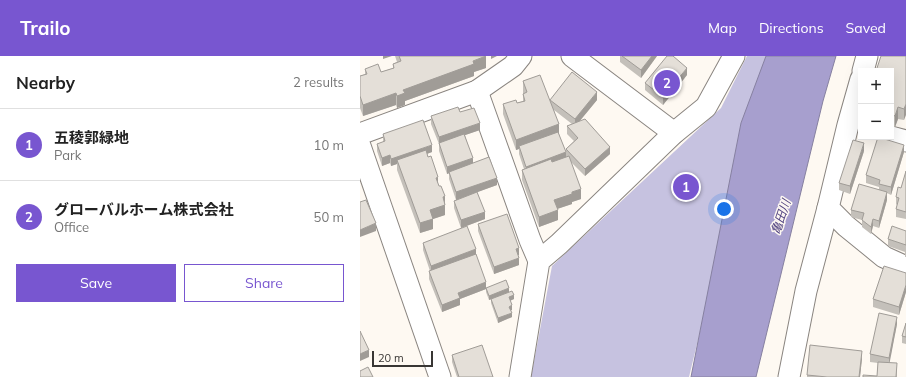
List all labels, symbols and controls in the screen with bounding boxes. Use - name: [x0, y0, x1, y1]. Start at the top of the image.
- text: Trailo: [20, 16, 71, 40]
- text: Map: [708, 19, 737, 37]
- text: Directions: [759, 19, 824, 37]
- text: Saved: [846, 19, 886, 37]
- pin: 2: [654, 68, 680, 98]
- map controls: [858, 68, 894, 140]
- button: +: [858, 68, 894, 104]
- text: Nearby: [16, 72, 75, 93]
- text: 2 results: [293, 74, 344, 90]
- button: −: [858, 104, 894, 140]
- text: 五稜郭緑地: [54, 128, 129, 147]
- text: 1: [25, 137, 33, 153]
- text: 10 m: [314, 137, 344, 153]
- text: Park: [54, 147, 81, 163]
- pin: 1: [673, 172, 699, 202]
- water label: 亀田川: [768, 195, 794, 236]
- your location: [714, 199, 734, 219]
- text: グローバルホーム株式会社: [54, 200, 233, 219]
- text: 2: [25, 209, 33, 225]
- text: 50 m: [314, 209, 344, 225]
- text: Office: [54, 219, 89, 235]
- button: Save: [16, 264, 176, 302]
- button: Share: [184, 264, 344, 302]
- scale bar: [372, 349, 433, 368]
- text: 20 m: [378, 351, 404, 365]

